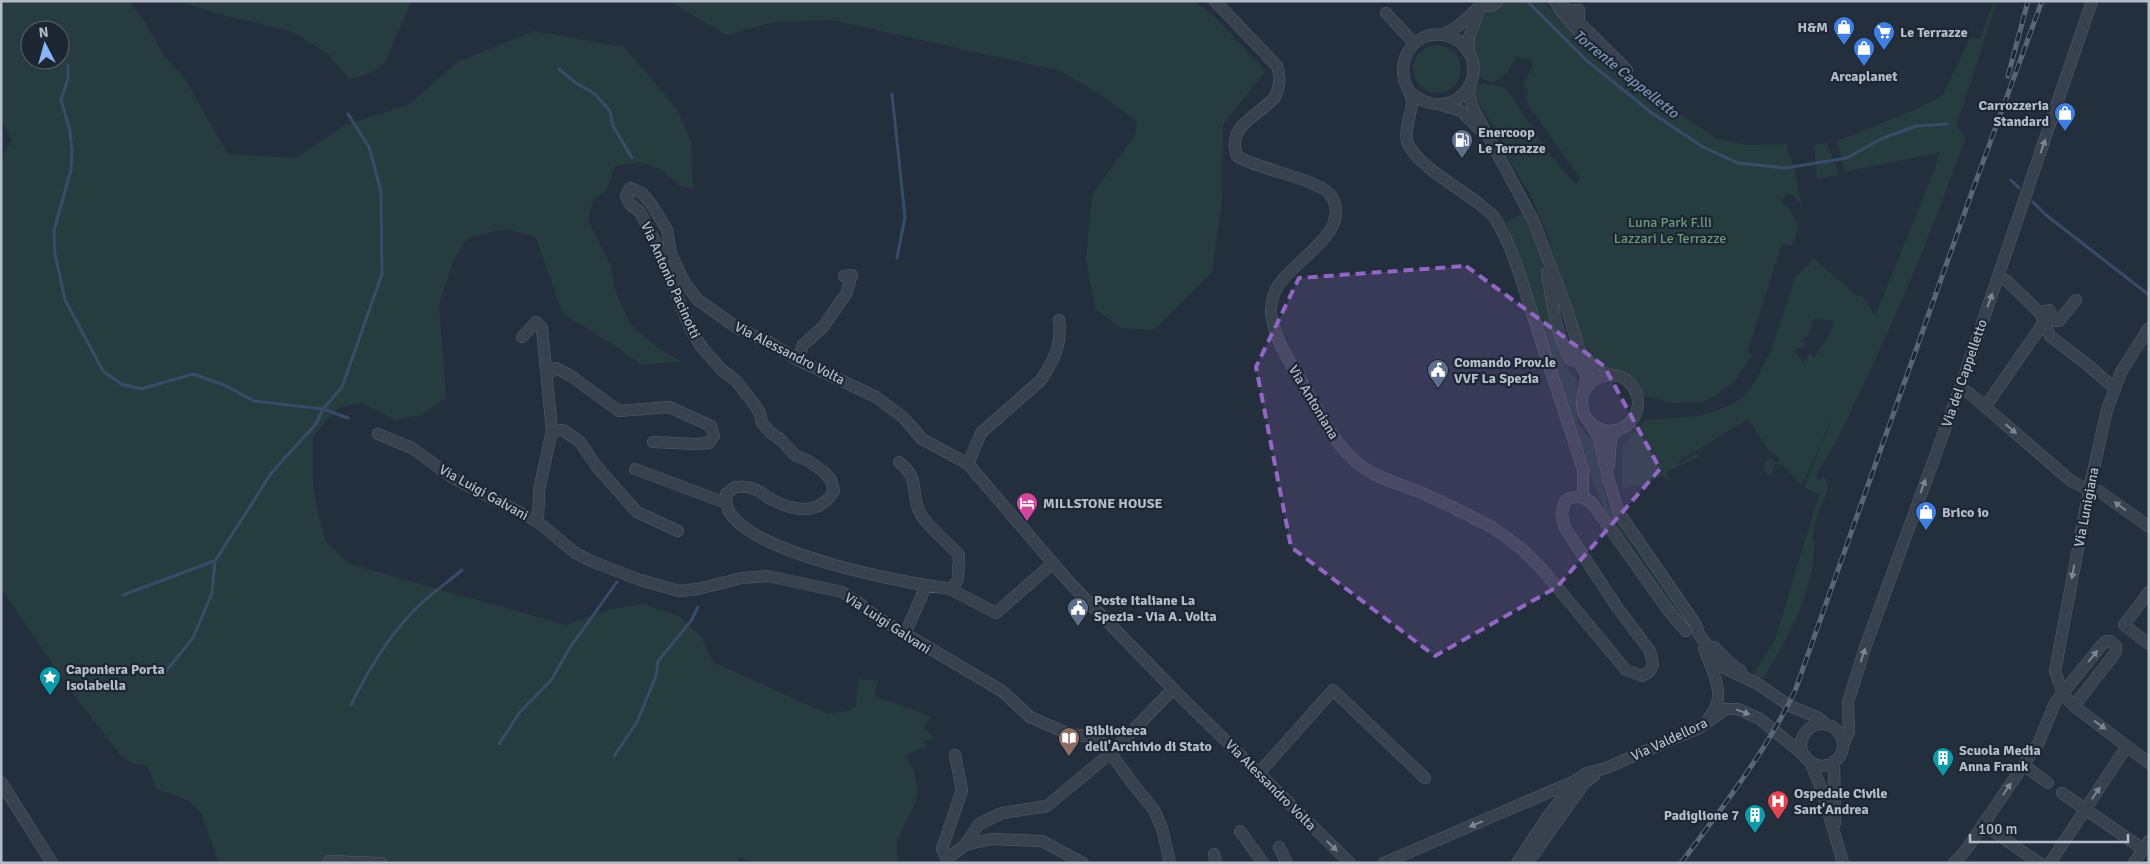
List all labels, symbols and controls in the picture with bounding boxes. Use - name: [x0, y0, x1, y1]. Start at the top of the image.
- shop icon: H&M: [1832, 15, 1856, 46]
- place label: H&M: [1798, 19, 1828, 36]
- north arrow: [20, 20, 70, 70]
- supermarket icon: Le Terrazze: [1872, 20, 1896, 51]
- text: N: [38, 24, 49, 42]
- place label: Le Terrazze: [1900, 24, 1968, 41]
- water label: Torrente Cappelletto: [1570, 26, 1683, 123]
- shop icon: Arcaplanet: [1852, 36, 1876, 67]
- place label: Arcaplanet: [1830, 68, 1898, 85]
- place label: Carrozzeria Standard: [1979, 97, 2049, 130]
- shop icon: Carrozzeria Standard: [2053, 101, 2077, 132]
- place label: Enercoop Le Terrazze: [1478, 124, 1546, 157]
- fuel station icon: Enercoop Le Terrazze: [1450, 128, 1474, 159]
- one-way arrow: [2039, 139, 2047, 154]
- park label: Luna Park F.lli Lazzari Le Terrazze: [1614, 214, 1726, 247]
- street label: Via Antonio Pacinotti: [637, 219, 704, 341]
- one-way arrow: [1986, 292, 1994, 307]
- street label: Via del Cappelletto: [1938, 317, 1991, 429]
- street label: Via Alessandro Volta: [732, 318, 848, 389]
- place label: Comando Prov.le VVF La Spezia: [1454, 354, 1556, 387]
- public building icon: Comando Prov.le VVF La Spezia: [1426, 358, 1450, 389]
- street label: Via Antoniana: [1285, 362, 1342, 442]
- one-way arrow: [2005, 424, 2018, 435]
- street label: Via Luigi Galvani: [436, 461, 531, 524]
- street label: Via Lunigiana: [2070, 466, 2103, 548]
- one-way arrow: [1920, 479, 1928, 493]
- hotel icon: MILLSTONE HOUSE: [1015, 491, 1039, 522]
- place label: MILLSTONE HOUSE: [1043, 495, 1162, 512]
- shop icon: Brico io: [1914, 500, 1938, 531]
- one-way arrow: [2113, 501, 2127, 511]
- place label: Brico io: [1942, 504, 1989, 521]
- one-way arrow: [2069, 565, 2077, 581]
- street label: Via Luigi Galvani: [841, 589, 934, 658]
- place label: Poste Italiane La Spezia - Via A. Volta: [1094, 592, 1217, 625]
- public building icon: Poste Italiane La Spezia - Via A. Volta: [1066, 596, 1090, 627]
- one-way arrow: [1860, 648, 1867, 663]
- one-way arrow: [2087, 650, 2098, 663]
- place label: Caponiera Porta Isolabella: [66, 661, 165, 694]
- place icon: Caponiera Porta Isolabella: [38, 665, 62, 696]
- one-way arrow: [1736, 709, 1751, 716]
- street label: Via Valdellora: [1628, 714, 1710, 765]
- one-way arrow: [2093, 720, 2107, 730]
- place label: Biblioteca dell'Archivio di Stato: [1085, 722, 1212, 755]
- library icon: Biblioteca dell'Archivio di Stato: [1057, 726, 1081, 757]
- street label: Via Alessandro Volta: [1222, 736, 1320, 834]
- place label: Scuola Media Anna Frank: [1959, 742, 2041, 775]
- building icon: Scuola Media Anna Frank: [1931, 746, 1955, 777]
- one-way arrow: [2002, 782, 2012, 795]
- place label: Ospedale Civile Sant'Andrea: [1794, 785, 1887, 818]
- one-way arrow: [2091, 786, 2101, 800]
- hospital icon: Ospedale Civile Sant'Andrea: [1766, 789, 1790, 820]
- building icon: Padiglione 7: [1743, 803, 1767, 834]
- place label: Padiglione 7: [1664, 807, 1739, 824]
- scale bar: [1970, 812, 2128, 844]
- one-way arrow: [1469, 820, 1483, 828]
- text: 100 m: [1978, 820, 2018, 838]
- one-way arrow: [1326, 839, 1338, 851]

